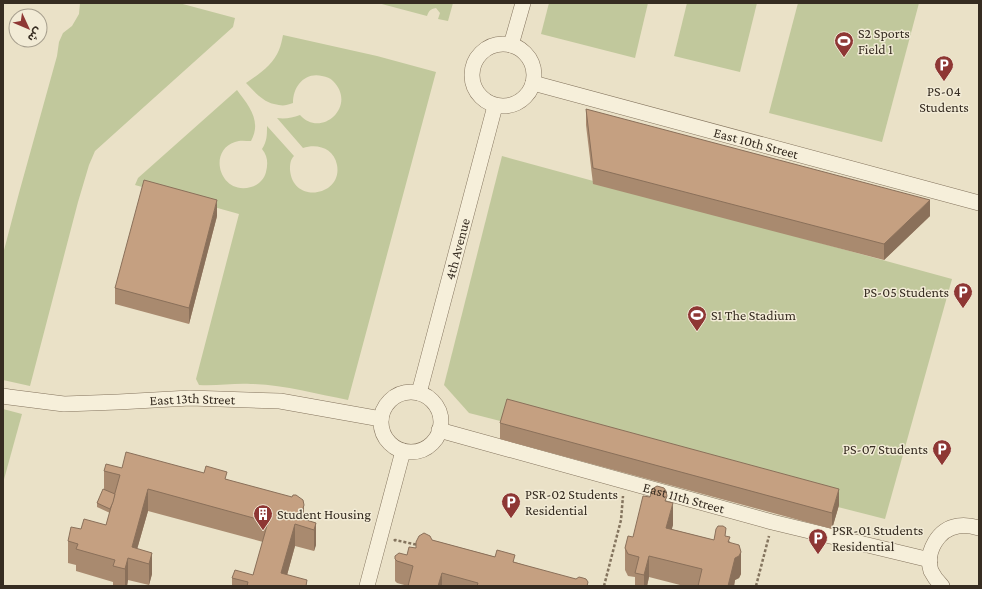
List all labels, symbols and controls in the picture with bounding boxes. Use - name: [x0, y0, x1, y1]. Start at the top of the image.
- north arrow: [8, 8, 48, 48]
- text: ش: [25, 25, 45, 45]
- place label: S2 Sports Field 1: [858, 25, 910, 57]
- sports icon: S2 Sports Field 1: [833, 30, 855, 58]
- parking icon: PS-04 Students: [933, 54, 955, 82]
- place label: PS-04 Students: [919, 83, 969, 115]
- street label: East 10th Street: [712, 124, 801, 162]
- street label: 4th Avenue: [441, 216, 473, 282]
- parking icon: PS-05 Students: [952, 281, 974, 309]
- place label: PS-05 Students: [863, 284, 949, 300]
- sports icon: S1 The Stadium: [686, 304, 708, 332]
- place label: S1 The Stadium: [711, 307, 796, 323]
- street label: East 13th Street: [149, 390, 236, 408]
- parking icon: PS-07 Students: [931, 438, 953, 466]
- place label: PS-07 Students: [843, 441, 928, 457]
- street label: East 11th Street: [641, 479, 727, 517]
- place label: PSR-02 Students Residential: [525, 486, 618, 518]
- parking icon: PSR-02 Students Residential: [500, 491, 522, 519]
- building icon: Student Housing: [252, 503, 274, 531]
- place label: Student Housing: [277, 506, 371, 522]
- place label: PSR-01 Students Residential: [832, 522, 923, 554]
- parking icon: PSR-01 Students Residential: [807, 527, 829, 555]

